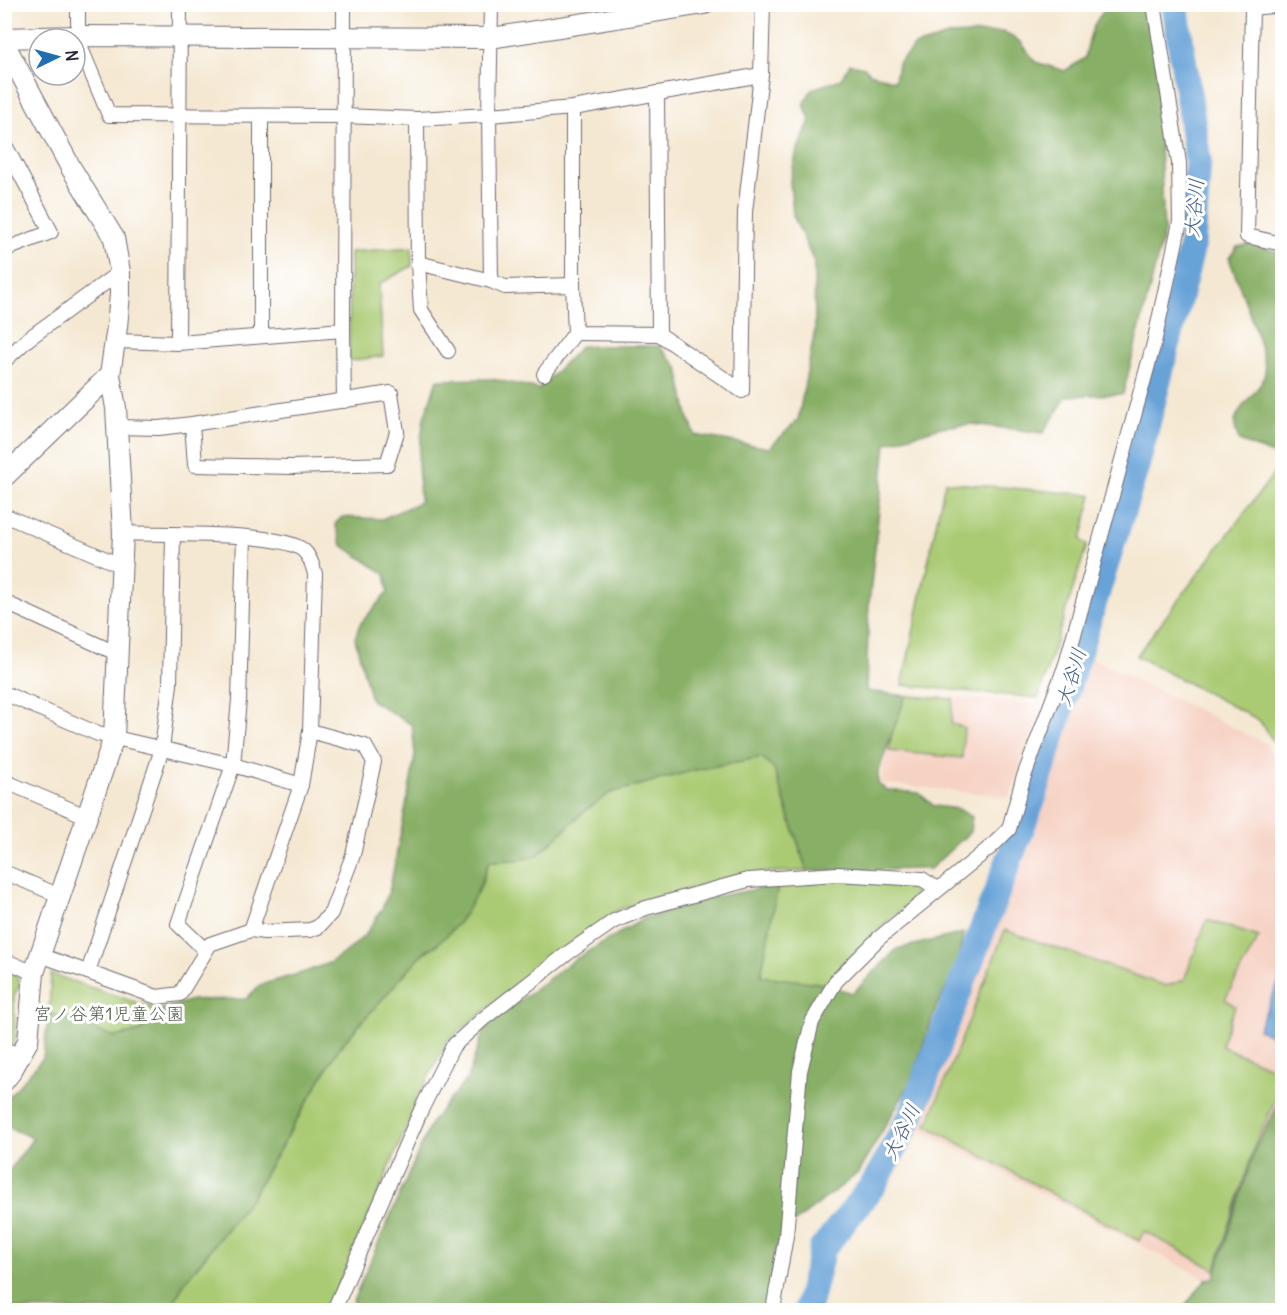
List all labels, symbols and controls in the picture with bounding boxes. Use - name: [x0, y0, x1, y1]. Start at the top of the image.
- north arrow: [27, 27, 87, 87]
- text: N: [61, 49, 82, 62]
- water label: 大谷川: [1178, 177, 1209, 239]
- water label: 大谷川: [1050, 645, 1091, 709]
- park label: 宮ノ谷第1児童公園: [33, 1002, 185, 1025]
- water label: 大谷川: [876, 1099, 925, 1164]

